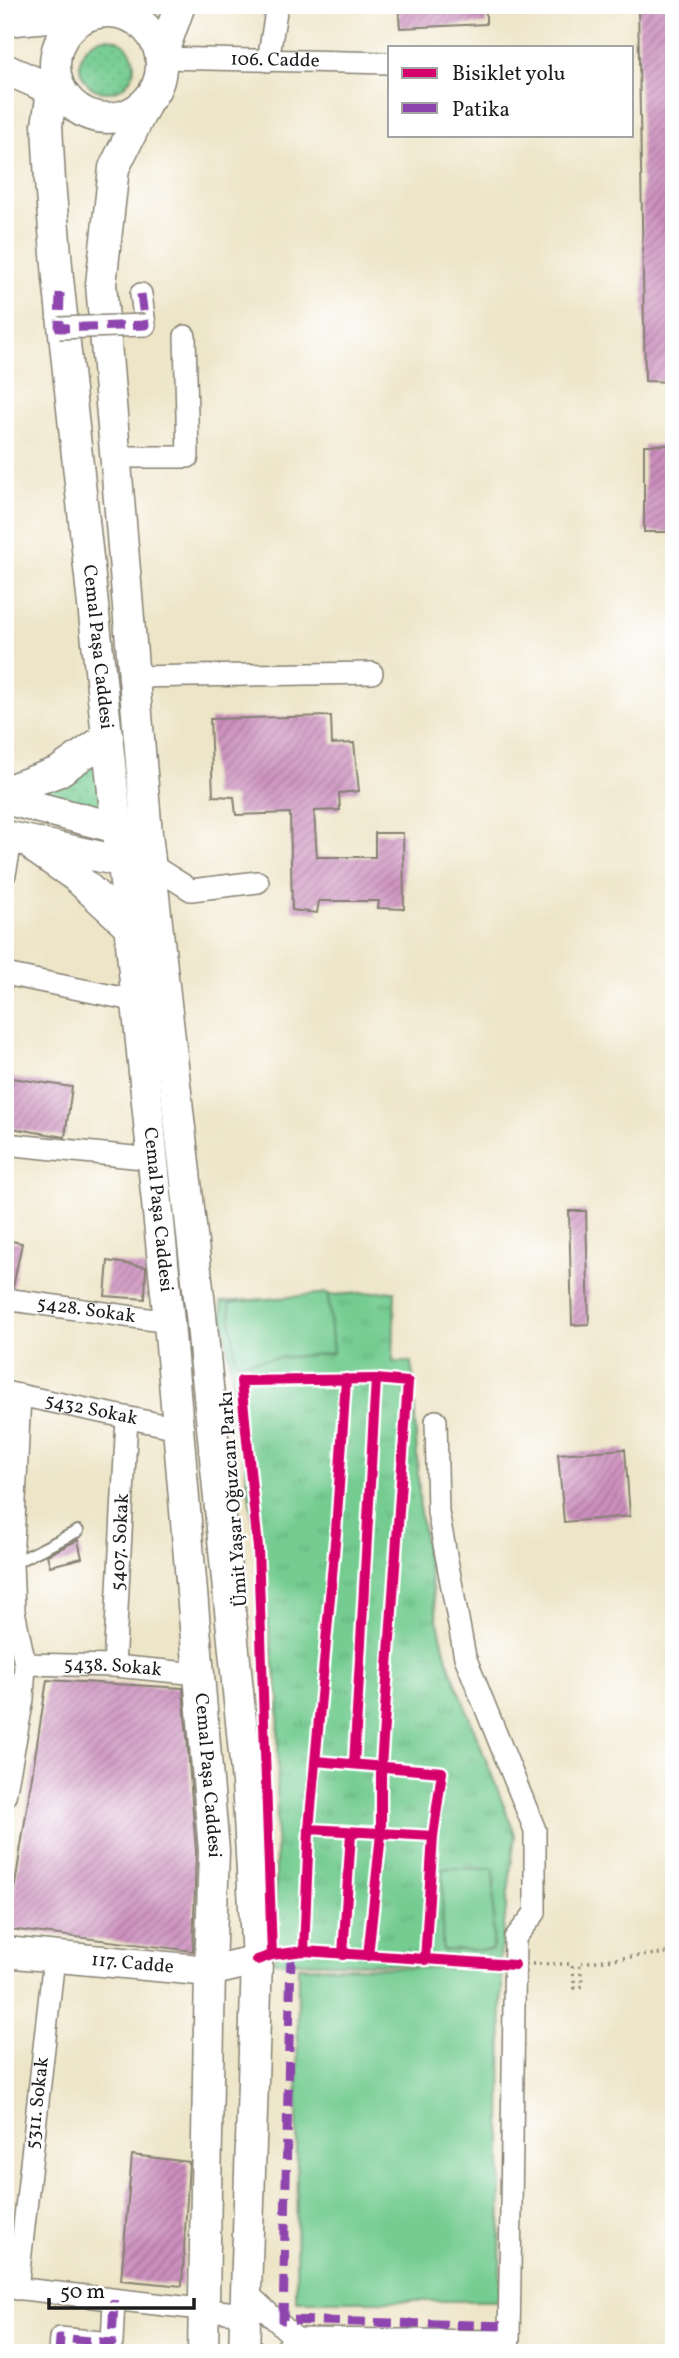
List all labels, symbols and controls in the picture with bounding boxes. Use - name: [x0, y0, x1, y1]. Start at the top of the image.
- legend: [388, 46, 634, 136]
- street label: 106. Cadde: [230, 47, 320, 74]
- text: Bisiklet yolu: [452, 60, 566, 89]
- text: Patika: [452, 96, 510, 125]
- street label: Cemal Paşa Caddesi: [76, 563, 119, 731]
- street label: Cemal Paşa Caddesi: [137, 1126, 179, 1293]
- street label: 5428. Sokak: [35, 1291, 137, 1330]
- street label: 5432 Sokak: [43, 1388, 140, 1432]
- street label: Ümit Yaşar Oğuzcan Parkı: [213, 1390, 255, 1608]
- street label: 5407. Sokak: [105, 1493, 136, 1592]
- street label: 5438. Sokak: [64, 1652, 163, 1683]
- street label: Cemal Paşa Caddesi: [188, 1692, 227, 1858]
- street label: 117. Cadde: [90, 1947, 175, 1981]
- street label: 5311. Sokak: [20, 2056, 56, 2151]
- scale bar: [49, 2267, 194, 2311]
- text: 50 m: [60, 2278, 105, 2307]

